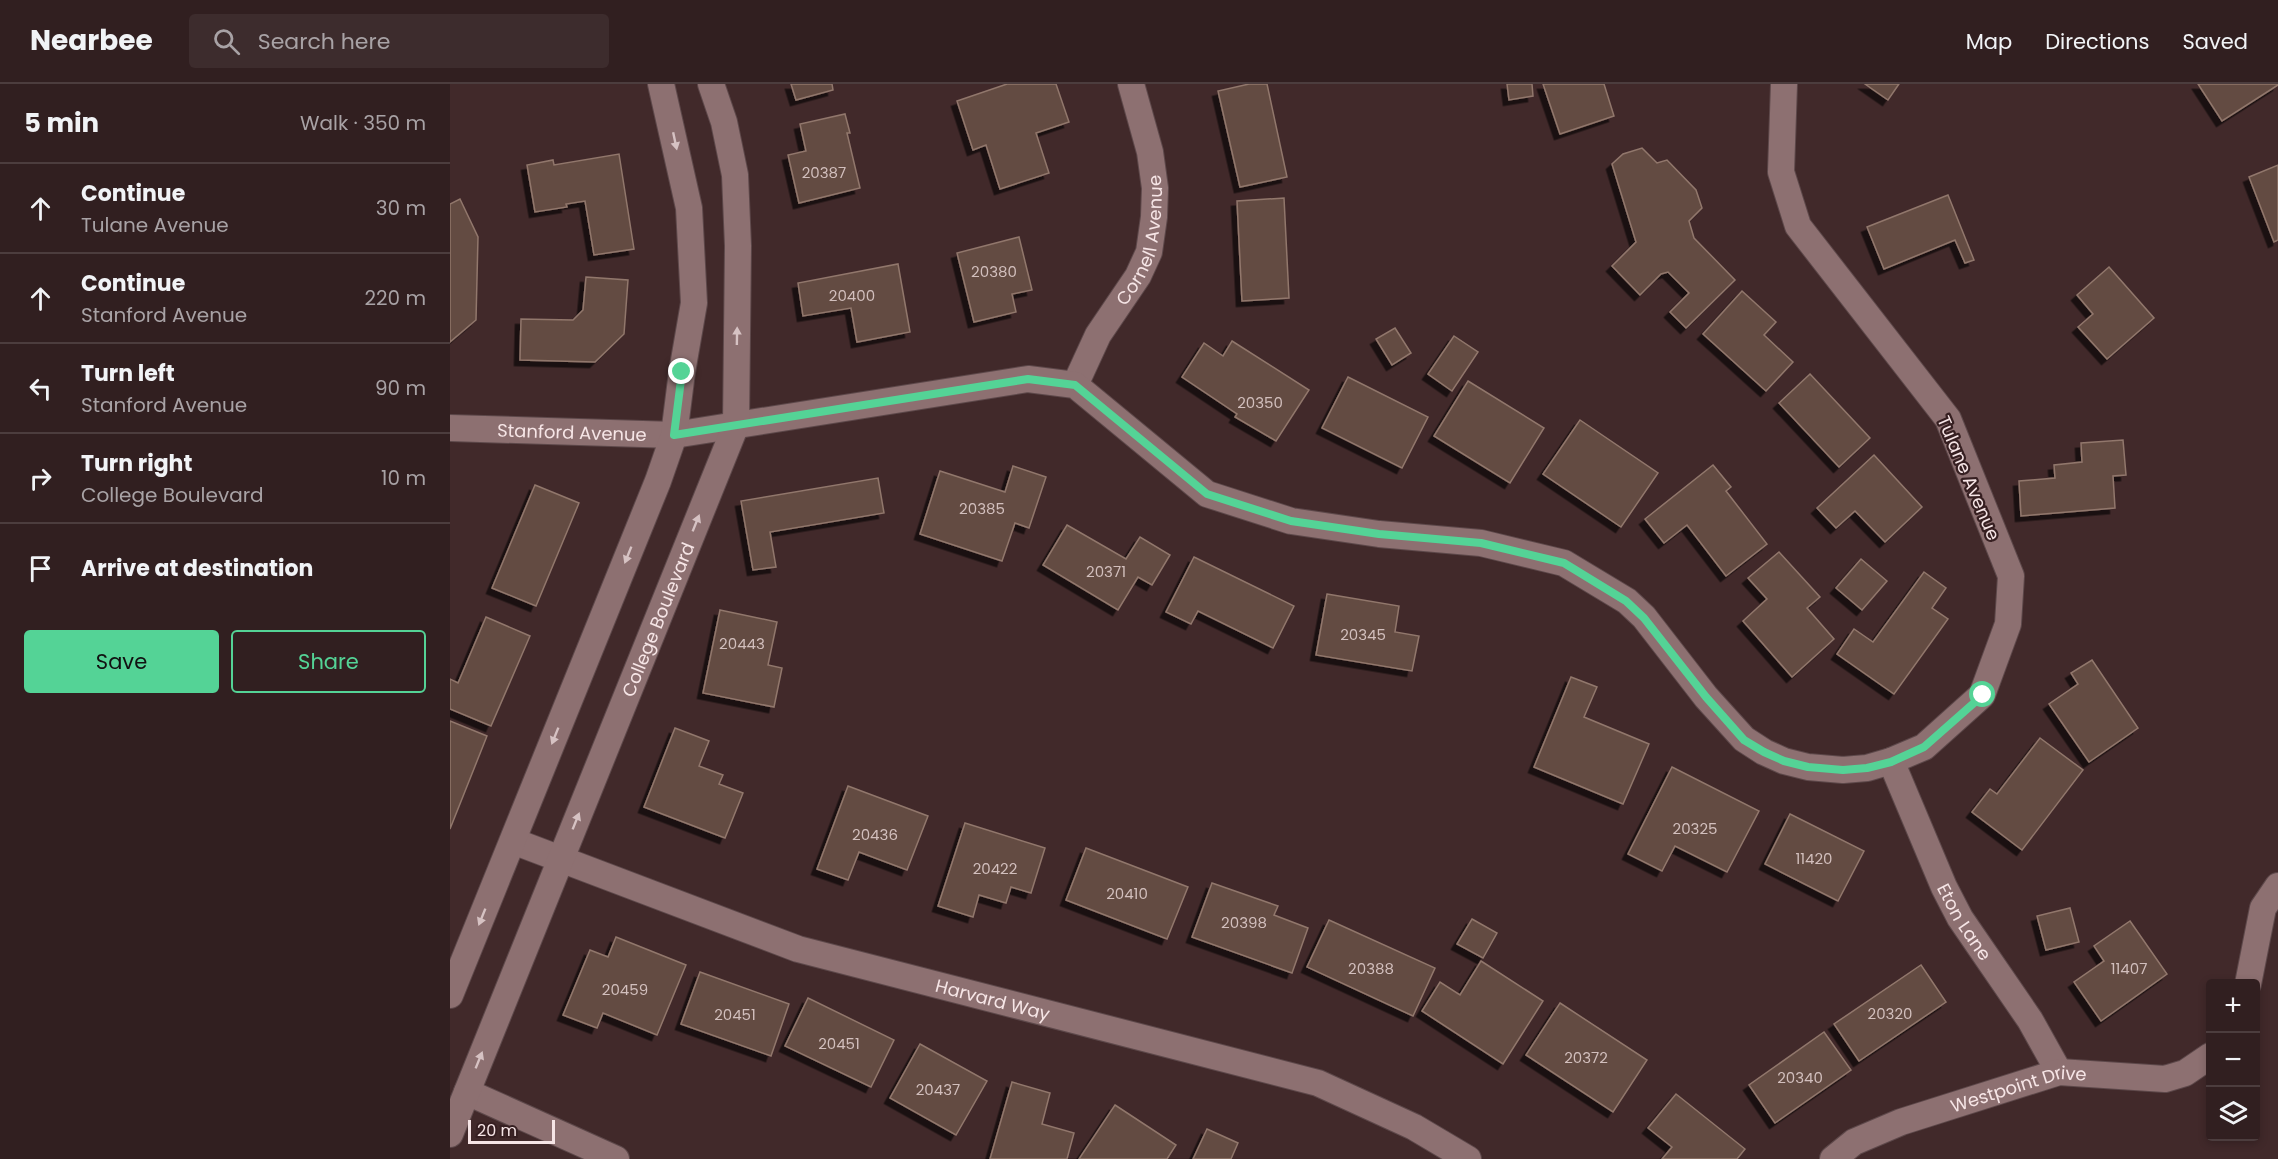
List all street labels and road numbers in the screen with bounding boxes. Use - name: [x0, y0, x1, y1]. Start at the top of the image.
- street label: Cornell Avenue: [1109, 173, 1168, 310]
- street label: Tulane Avenue: [1932, 412, 2006, 544]
- street label: Stanford Avenue: [497, 417, 647, 447]
- street label: College Boulevard: [615, 538, 700, 700]
- street label: Eton Lane: [1932, 879, 1998, 965]
- street label: Harvard Way: [933, 972, 1053, 1026]
- street label: Westpoint Drive: [1947, 1059, 2087, 1118]

